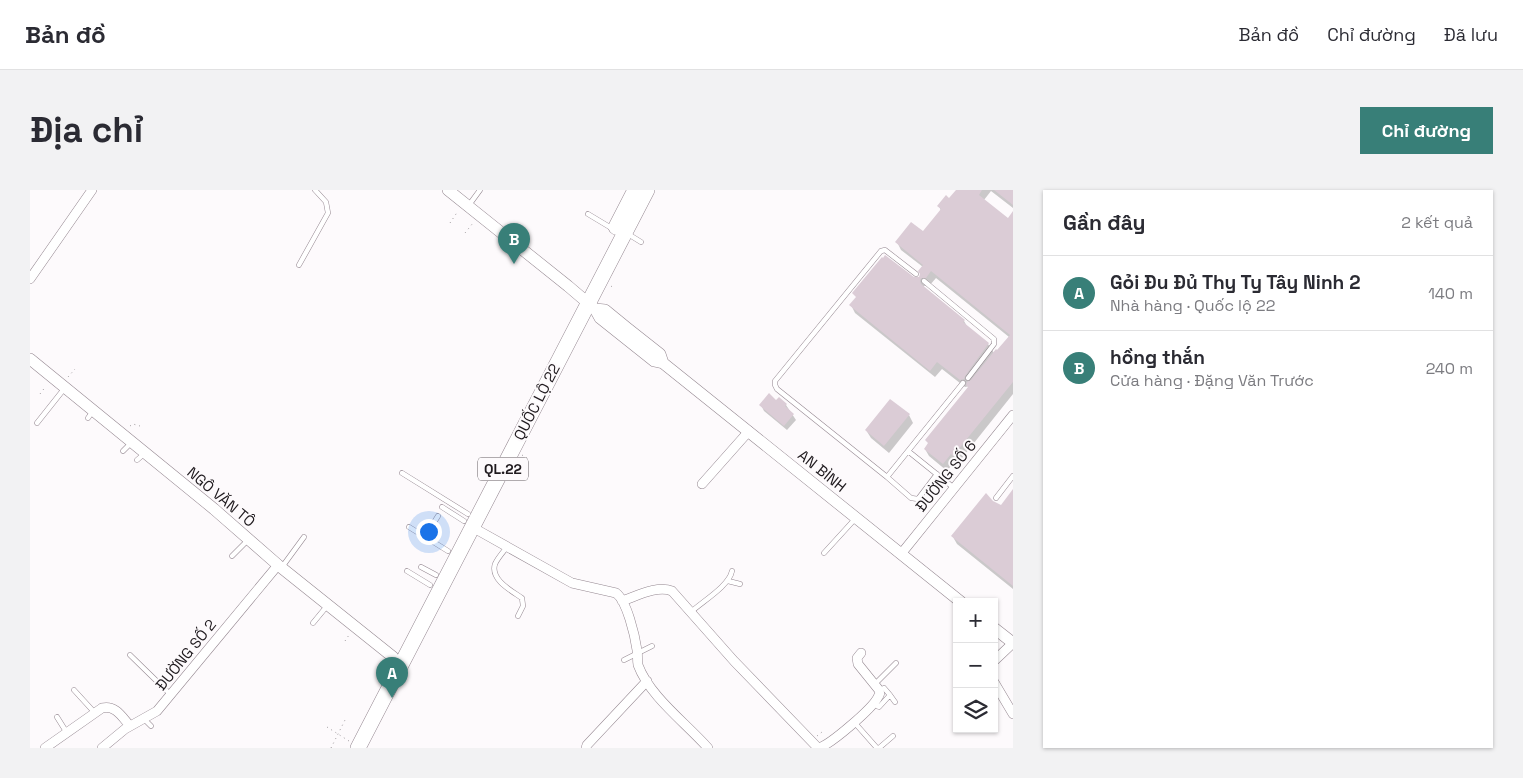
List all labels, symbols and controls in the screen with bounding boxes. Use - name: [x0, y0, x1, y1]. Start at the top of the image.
- text: Bản đồ: [25, 19, 106, 50]
- text: Bản đồ: [1239, 23, 1299, 46]
- text: Chỉ đường: [1327, 23, 1416, 46]
- text: Đã lưu: [1444, 23, 1498, 46]
- button: Chỉ đường: [1360, 107, 1493, 154]
- text: Địa chỉ: [30, 108, 143, 152]
- text: Gần đây: [1063, 209, 1146, 236]
- text: 2 kết quả: [1401, 212, 1473, 233]
- pin: B: [498, 223, 530, 264]
- text: Gỏi Đu Đủ Thy Ty Tây Ninh 2: [1110, 270, 1360, 295]
- text: A: [1074, 283, 1084, 304]
- text: 140 m: [1428, 283, 1473, 304]
- text: Nhà hàng · Quốc lộ 22: [1110, 295, 1275, 316]
- text: hồng thắn: [1110, 345, 1205, 370]
- text: B: [1074, 358, 1084, 379]
- text: 240 m: [1426, 358, 1473, 379]
- street label: QUỐC LỘ 22: [508, 360, 564, 443]
- text: Cửa hàng · Đặng Văn Trước: [1110, 370, 1314, 391]
- street label: ĐƯỜNG SỐ 6: [910, 436, 980, 515]
- street label: AN BÌNH: [794, 445, 850, 496]
- road number: QL.22: [478, 458, 528, 480]
- street label: NGÔ VĂN TÔ: [183, 463, 259, 531]
- your location: [416, 519, 442, 545]
- map controls: [953, 598, 998, 733]
- button: +: [953, 598, 998, 643]
- street label: ĐƯỜNG SỐ 2: [150, 615, 220, 694]
- button: −: [953, 643, 998, 688]
- pin: A: [376, 657, 408, 698]
- button: layers: [953, 688, 998, 733]

